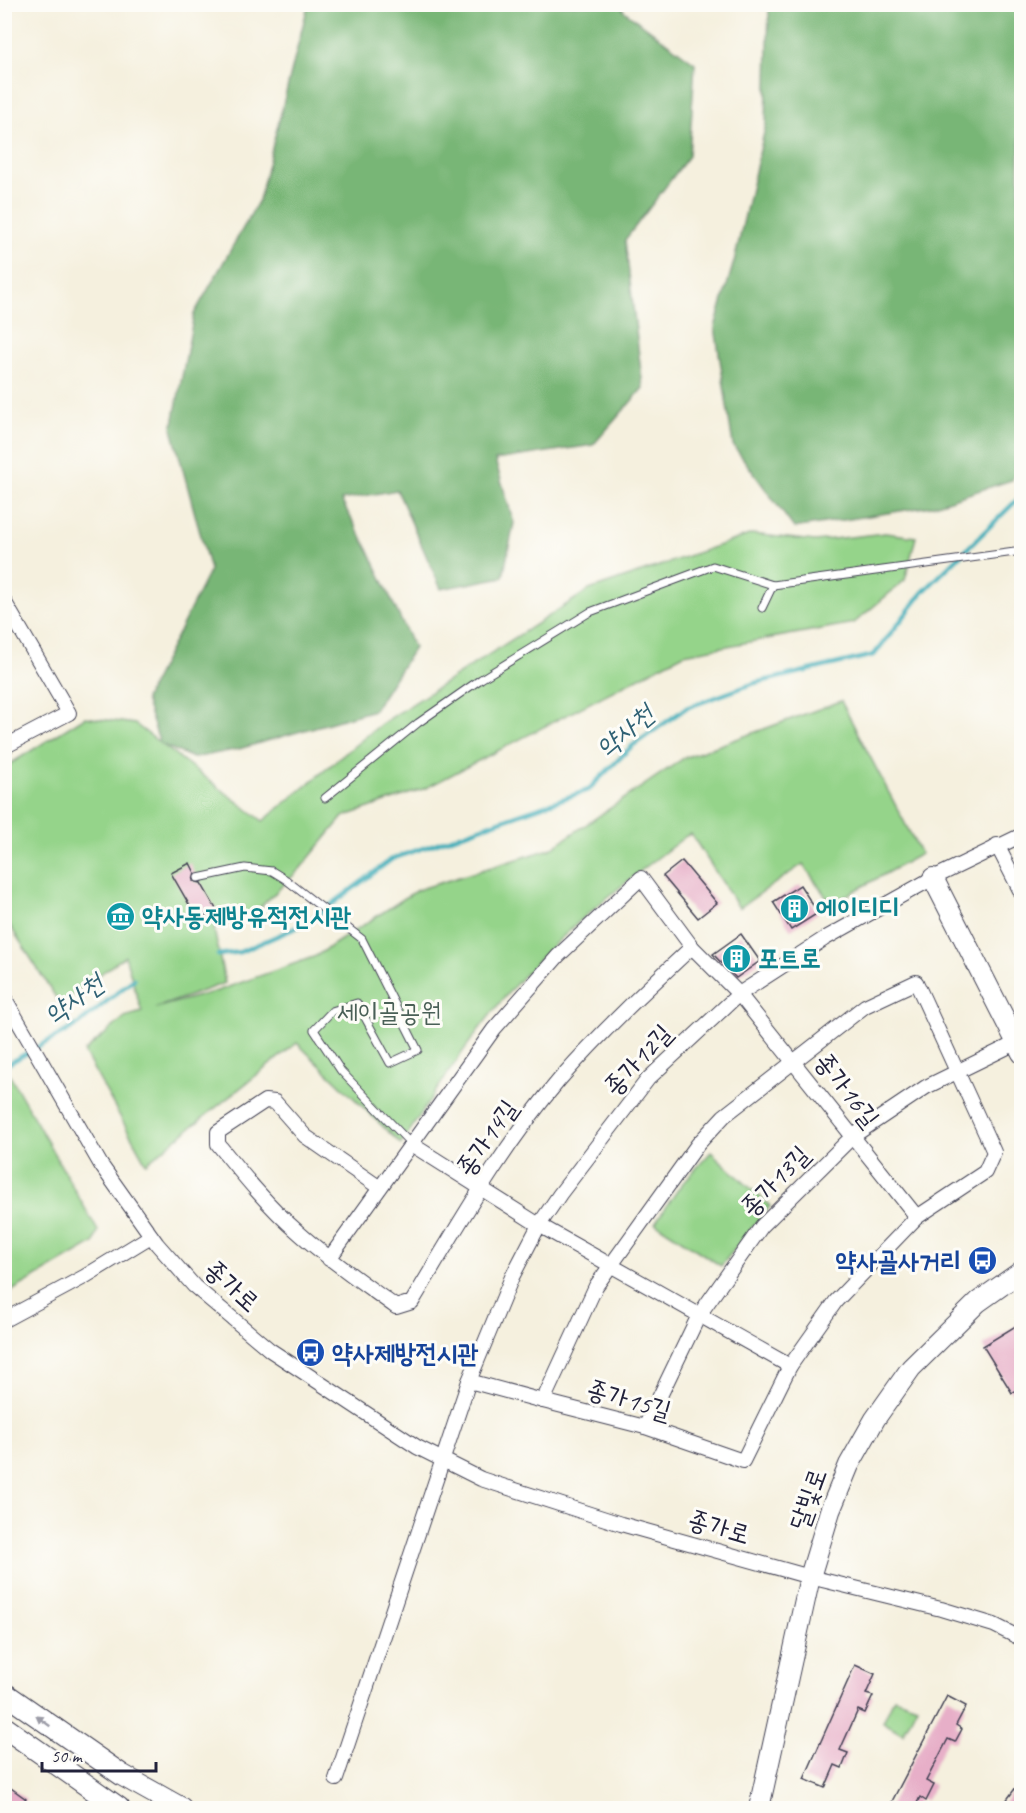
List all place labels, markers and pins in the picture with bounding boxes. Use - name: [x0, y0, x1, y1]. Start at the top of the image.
- building icon: 에이디디: [779, 892, 811, 924]
- place label: 에이디디: [816, 892, 900, 925]
- museum icon: 약사동제방유적전시관: [105, 900, 137, 932]
- place label: 약사동제방유적전시관: [142, 900, 351, 933]
- building icon: 포트로: [721, 942, 753, 974]
- place label: 포트로: [758, 942, 821, 975]
- place label: 약사골사거리: [835, 1245, 961, 1278]
- bus stop icon: 약사골사거리: [966, 1245, 998, 1277]
- bus stop icon: 약사제방전시관: [295, 1337, 327, 1369]
- place label: 약사제방전시관: [332, 1337, 479, 1370]

